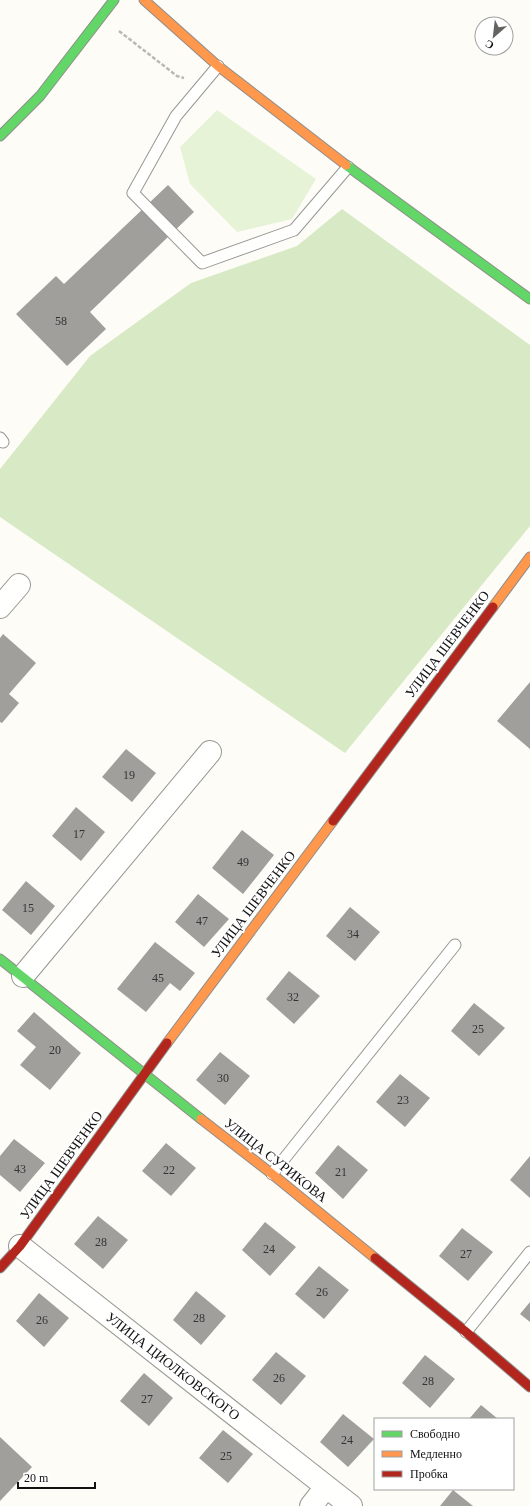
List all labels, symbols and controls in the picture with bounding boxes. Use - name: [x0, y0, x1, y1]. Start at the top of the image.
- north arrow: [474, 16, 514, 56]
- text: С: [483, 38, 496, 52]
- house number: 58: [55, 314, 67, 328]
- street label: УЛИЦА ШЕВЧЕНКО: [402, 588, 492, 701]
- house number: 19: [123, 768, 135, 782]
- house number: 17: [73, 827, 85, 841]
- street label: УЛИЦА ШЕВЧЕНКО: [208, 848, 298, 961]
- house number: 49: [237, 855, 249, 869]
- house number: 15: [22, 901, 34, 915]
- house number: 47: [196, 914, 208, 928]
- house number: 34: [347, 927, 359, 941]
- house number: 45: [152, 971, 164, 985]
- house number: 32: [287, 990, 299, 1004]
- house number: 25: [472, 1022, 484, 1036]
- house number: 20: [49, 1043, 61, 1057]
- house number: 30: [217, 1071, 229, 1085]
- house number: 23: [397, 1093, 409, 1107]
- street label: УЛИЦА ШЕВЧЕНКО: [17, 1108, 106, 1222]
- street label: УЛИЦА СУРИКОВА: [221, 1116, 331, 1206]
- house number: 43: [14, 1162, 26, 1176]
- house number: 22: [163, 1163, 175, 1177]
- house number: 21: [335, 1165, 347, 1179]
- house number: 28: [95, 1235, 107, 1249]
- house number: 24: [263, 1242, 275, 1256]
- house number: 27: [460, 1247, 472, 1261]
- house number: 26: [316, 1285, 328, 1299]
- street label: УЛИЦА ЦИОЛКОВСКОГО: [103, 1310, 243, 1423]
- house number: 28: [193, 1311, 205, 1325]
- house number: 26: [36, 1313, 48, 1327]
- house number: 26: [273, 1371, 285, 1385]
- house number: 28: [422, 1374, 434, 1388]
- house number: 27: [141, 1392, 153, 1406]
- legend: [374, 1418, 514, 1490]
- text: Свободно: [410, 1427, 460, 1441]
- house number: 24: [341, 1433, 353, 1447]
- text: Медленно: [410, 1447, 462, 1461]
- house number: 25: [220, 1449, 232, 1463]
- scale bar: [18, 1464, 95, 1490]
- text: Пробка: [410, 1467, 448, 1481]
- text: 20 m: [24, 1471, 49, 1485]

